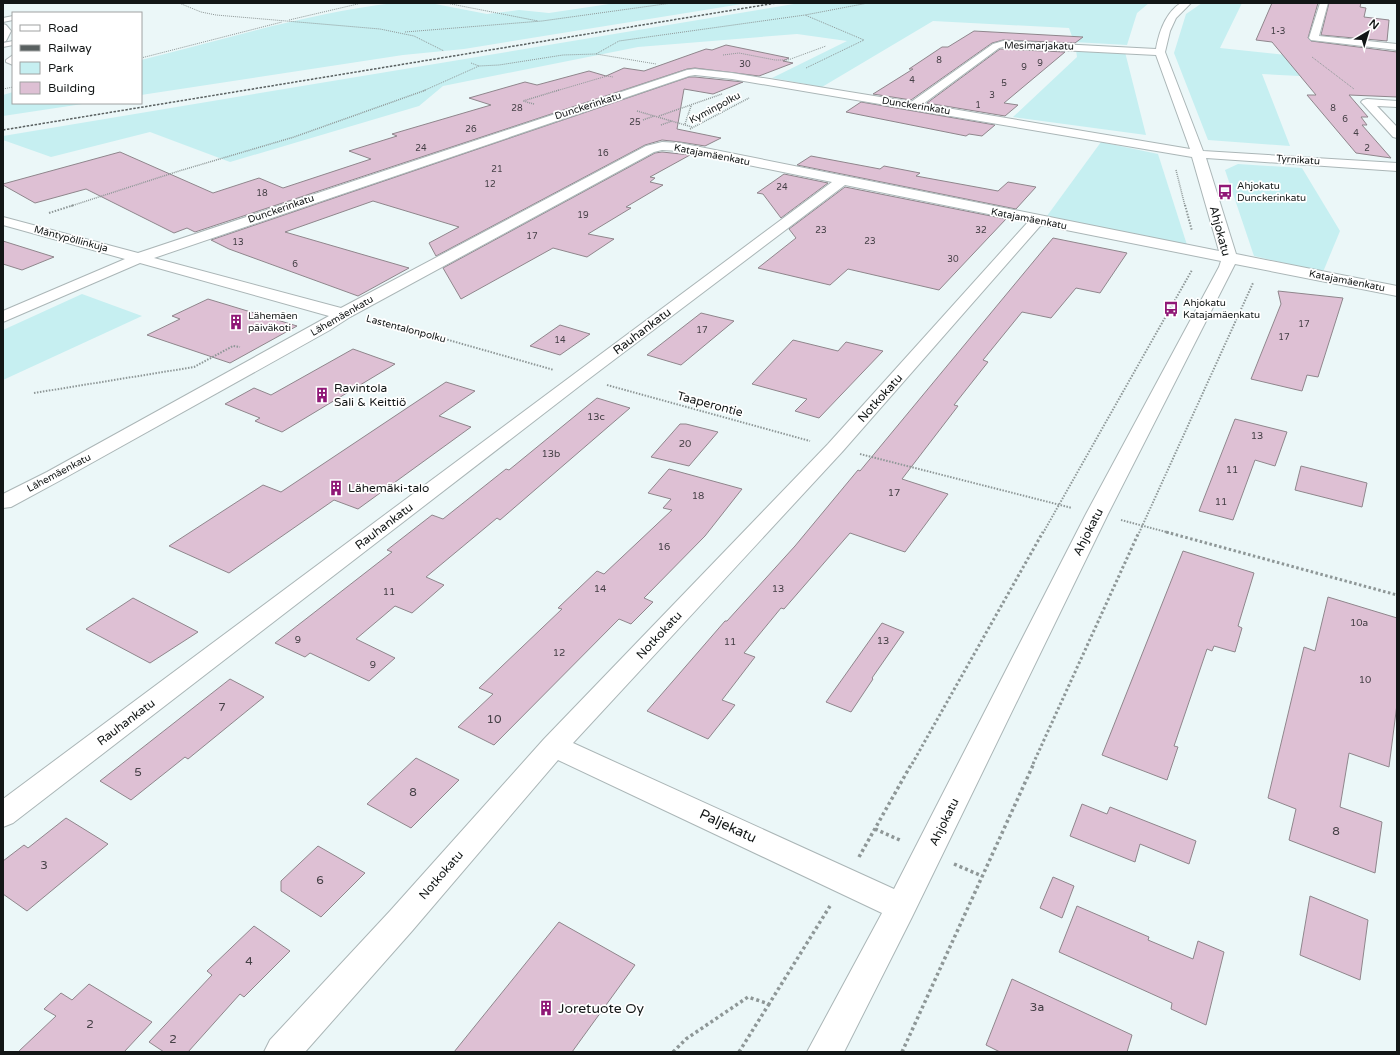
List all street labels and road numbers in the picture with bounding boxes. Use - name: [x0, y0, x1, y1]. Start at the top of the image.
- street label: Mesimarjakatu: [1004, 39, 1074, 53]
- street label: Kyminpolku: [687, 89, 743, 127]
- street label: Dunckerinkatu: [553, 90, 623, 122]
- street label: Dunckerinkatu: [881, 95, 951, 117]
- street label: Katajamäenkatu: [673, 142, 751, 168]
- street label: Tyrnikatu: [1276, 152, 1320, 168]
- street label: Dunckerinkatu: [246, 192, 316, 226]
- street label: Ahjokatu: [1207, 204, 1233, 258]
- street label: Katajamäenkatu: [990, 206, 1068, 232]
- street label: Mäntypöllinkuja: [33, 223, 109, 255]
- street label: Katajamäenkatu: [1308, 268, 1386, 294]
- street label: Lähemäenkatu: [308, 293, 376, 339]
- street label: Rauhankatu: [610, 305, 674, 357]
- street label: Lastentalonpolku: [365, 313, 447, 345]
- street label: Notkokatu: [855, 371, 905, 425]
- street label: Taaperontie: [676, 389, 745, 420]
- street label: Lähemäenkatu: [25, 451, 93, 495]
- street label: Rauhankatu: [352, 500, 416, 552]
- street label: Ahjokatu: [1070, 506, 1106, 558]
- street label: Notkokatu: [633, 608, 685, 662]
- street label: Rauhankatu: [94, 696, 158, 748]
- street label: Ahjokatu: [926, 796, 962, 848]
- street label: Paljekatu: [697, 805, 759, 847]
- street label: Notkokatu: [416, 848, 466, 902]

